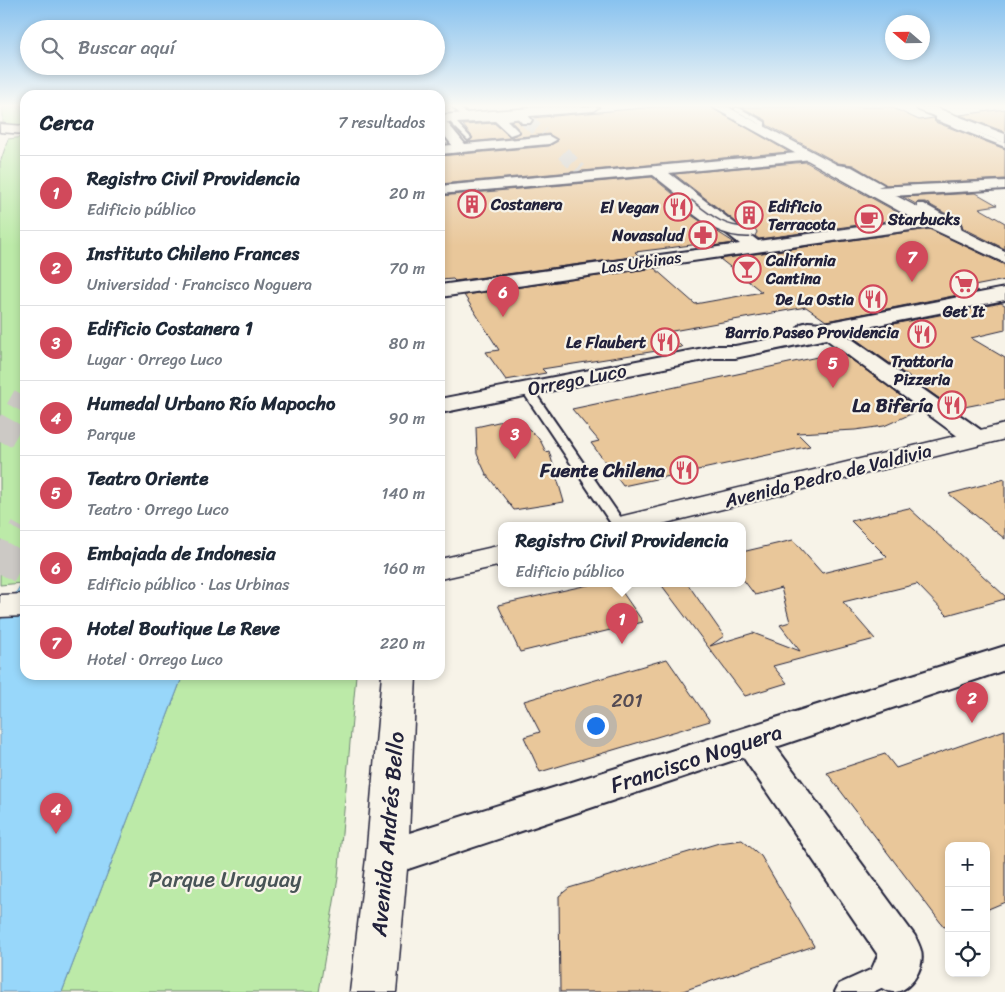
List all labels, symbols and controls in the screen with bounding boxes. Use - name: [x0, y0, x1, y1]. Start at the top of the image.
- north arrow: [885, 15, 930, 60]
- search box: [20, 20, 445, 75]
- text: Buscar aquí: [78, 31, 175, 64]
- icon: search: [38, 34, 66, 62]
- text: Cerca: [40, 104, 94, 142]
- text: 7 resultados: [338, 108, 425, 137]
- text: Registro Civil Providencia: [87, 162, 300, 195]
- text: 1: [53, 179, 59, 208]
- text: 20 m: [389, 179, 425, 208]
- building icon: Costanera: [457, 189, 487, 219]
- place label: Costanera: [490, 190, 563, 219]
- restaurant icon: El Vegan: [663, 192, 693, 222]
- place label: Edificio Terracota: [768, 192, 836, 239]
- place label: El Vegan: [600, 193, 659, 222]
- text: Edificio público: [87, 195, 196, 224]
- building icon: Edificio Terracota: [734, 200, 764, 230]
- cafe icon: Starbucks: [854, 204, 884, 234]
- place label: Starbucks: [887, 205, 960, 234]
- pharmacy icon: Novasalud: [688, 220, 718, 250]
- place label: Novasalud: [611, 221, 686, 250]
- text: Instituto Chileno Frances: [87, 237, 299, 270]
- pin: 7: [896, 241, 928, 282]
- street label: Las Urbinas: [599, 242, 684, 282]
- place label: California Cantina: [765, 246, 836, 293]
- text: 2: [51, 254, 61, 283]
- text: 70 m: [389, 254, 425, 283]
- bar icon: California Cantina: [732, 254, 762, 284]
- supermarket icon: Get It: [949, 269, 979, 299]
- text: Universidad · Francisco Noguera: [87, 270, 312, 299]
- pin: 6: [487, 276, 519, 317]
- restaurant icon: De La Ostia: [858, 284, 888, 314]
- place label: De La Ostia: [775, 285, 854, 314]
- place label: Get It: [942, 297, 985, 326]
- text: Edificio Costanera 1: [87, 312, 253, 345]
- district label: Barrio Paseo Providencia: [725, 318, 900, 347]
- restaurant icon: Trattoria Pizzeria: [907, 319, 937, 349]
- restaurant icon: Le Flaubert: [650, 327, 680, 357]
- place label: Le Flaubert: [566, 328, 646, 357]
- text: 3: [52, 329, 60, 358]
- text: 80 m: [389, 329, 425, 358]
- text: Lugar · Orrego Luco: [87, 345, 222, 374]
- pin: 5: [817, 347, 849, 388]
- place label: Trattoria Pizzeria: [891, 347, 953, 394]
- street label: Orrego Luco: [525, 354, 630, 405]
- text: Humedal Urbano Río Mapocho: [87, 387, 335, 420]
- place label: La Bifería: [852, 389, 933, 422]
- restaurant icon: La Bifería: [937, 390, 967, 420]
- text: 4: [51, 404, 61, 433]
- text: 90 m: [389, 404, 425, 433]
- pin: 3: [499, 418, 531, 459]
- text: Parque: [87, 420, 135, 449]
- street label: Avenida Pedro de Valdivia: [720, 434, 936, 517]
- place label: Fuente Chilena: [539, 454, 665, 487]
- restaurant icon: Fuente Chilena: [669, 455, 699, 485]
- text: Teatro Oriente: [87, 462, 208, 495]
- text: 5: [51, 479, 61, 508]
- text: 140 m: [382, 479, 425, 508]
- text: Teatro · Orrego Luco: [87, 495, 229, 524]
- popup: [498, 522, 746, 587]
- text: Registro Civil Providencia: [516, 524, 728, 557]
- text: Embajada de Indonesia: [87, 537, 276, 570]
- text: 6: [51, 554, 61, 583]
- text: 160 m: [382, 554, 425, 583]
- text: Edificio público: [516, 557, 624, 586]
- text: Edificio público · Las Urbinas: [87, 570, 290, 599]
- pin: 1: [606, 603, 638, 644]
- text: Hotel Boutique Le Reve: [87, 612, 280, 645]
- text: 7: [51, 629, 61, 658]
- text: 220 m: [380, 629, 425, 658]
- text: Hotel · Orrego Luco: [87, 645, 223, 674]
- pin: 2: [956, 682, 988, 723]
- house number: 201: [611, 684, 643, 717]
- street label: Francisco Noguera: [605, 712, 787, 805]
- your location: [583, 713, 609, 739]
- street label: Avenida Andrés Bello: [359, 730, 416, 939]
- pin: 4: [40, 793, 72, 834]
- map controls: [945, 842, 990, 977]
- button: +: [945, 842, 990, 887]
- park label: Parque Uruguay: [149, 860, 302, 899]
- button: −: [945, 887, 990, 932]
- button: locate: [945, 932, 990, 977]

